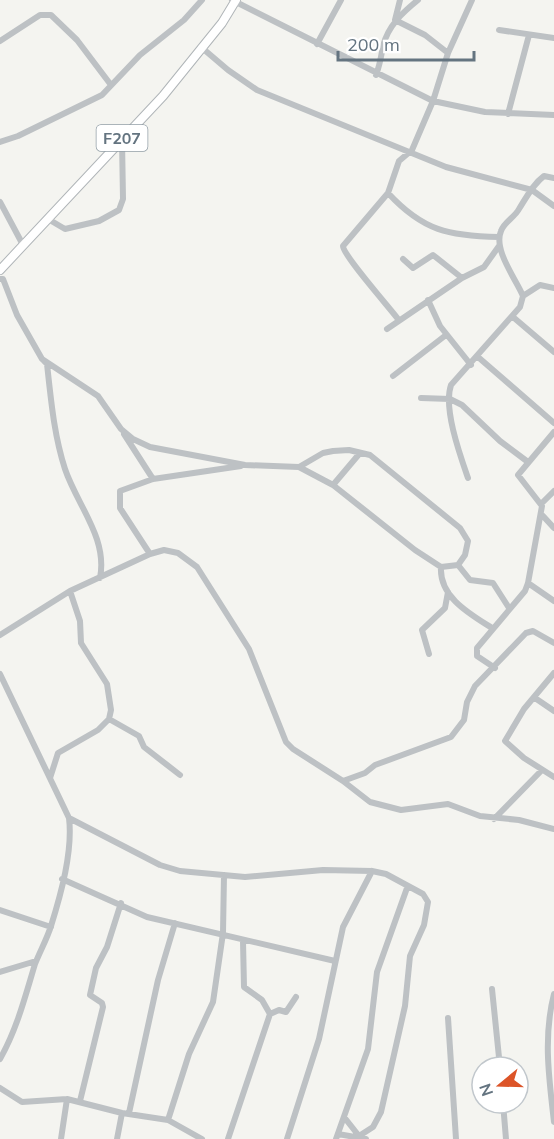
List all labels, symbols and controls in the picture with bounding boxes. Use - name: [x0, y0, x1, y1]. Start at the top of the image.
- scale bar: [338, 24, 474, 62]
- text: 200 m: [347, 33, 400, 56]
- road number: F207: [96, 125, 148, 151]
- north arrow: [470, 1055, 530, 1115]
- text: N: [474, 1081, 497, 1099]

